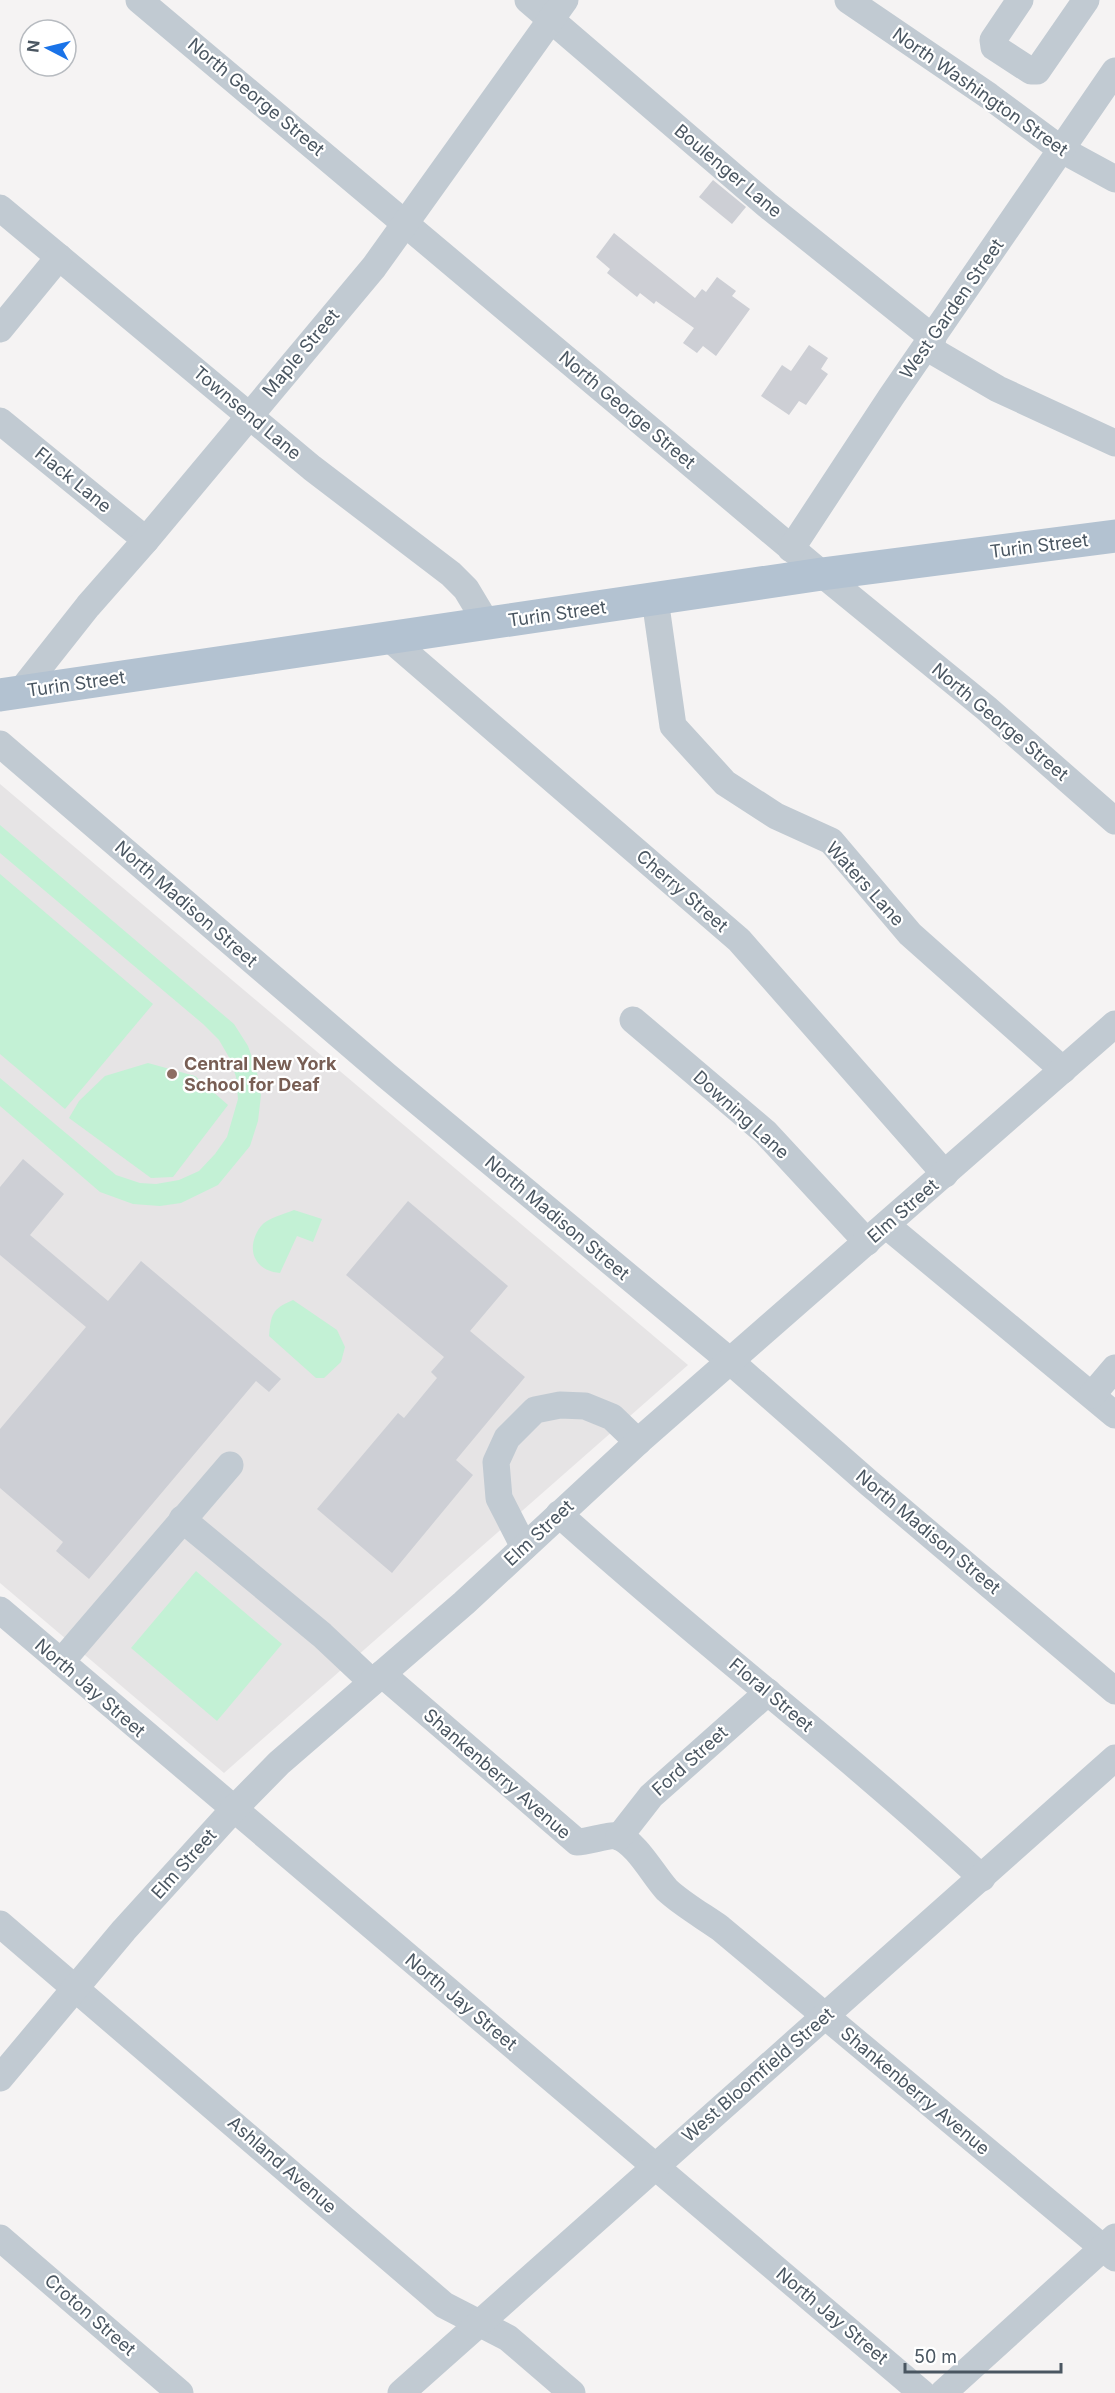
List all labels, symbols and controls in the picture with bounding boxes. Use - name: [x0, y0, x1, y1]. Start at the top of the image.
- north arrow: [18, 18, 78, 78]
- street label: North Washington Street: [889, 23, 1072, 160]
- street label: North George Street: [184, 33, 329, 160]
- text: N: [22, 39, 44, 53]
- street label: Boulenger Lane: [670, 120, 786, 222]
- street label: West Garden Street: [895, 235, 1008, 383]
- street label: Maple Street: [258, 304, 343, 401]
- street label: North George Street: [555, 346, 700, 473]
- street label: Townsend Lane: [189, 361, 305, 464]
- street label: Flack Lane: [31, 443, 116, 517]
- street label: Turin Street: [989, 529, 1089, 562]
- street label: Turin Street: [507, 596, 607, 631]
- street label: North George Street: [928, 658, 1073, 785]
- street label: Turin Street: [26, 666, 126, 701]
- street label: North Madison Street: [111, 836, 262, 971]
- street label: Waters Lane: [822, 837, 909, 930]
- street label: Cherry Street: [632, 845, 732, 936]
- place label: Central New York School for Deaf: [184, 1053, 337, 1095]
- street label: Downing Lane: [689, 1066, 793, 1163]
- marker: Central New York School for Deaf: [165, 1067, 179, 1081]
- street label: North Madison Street: [481, 1151, 634, 1284]
- street label: Elm Street: [863, 1174, 942, 1247]
- street label: North Madison Street: [852, 1465, 1005, 1598]
- street label: Elm Street: [500, 1495, 578, 1570]
- street label: North Jay Street: [31, 1634, 150, 1741]
- street label: Floral Street: [725, 1654, 818, 1736]
- street label: Shankenberry Avenue: [420, 1704, 575, 1843]
- street label: Ford Street: [648, 1721, 732, 1800]
- street label: Elm Street: [147, 1824, 221, 1903]
- street label: North Jay Street: [401, 1949, 521, 2054]
- street label: West Bloomfield Street: [678, 2003, 838, 2146]
- street label: Shankenberry Avenue: [837, 2022, 994, 2159]
- street label: Ashland Avenue: [224, 2112, 341, 2217]
- street label: North Jay Street: [772, 2263, 892, 2368]
- street label: Croton Street: [41, 2269, 140, 2360]
- scale bar: [905, 2336, 1061, 2374]
- text: 50 m: [914, 2346, 957, 2367]

